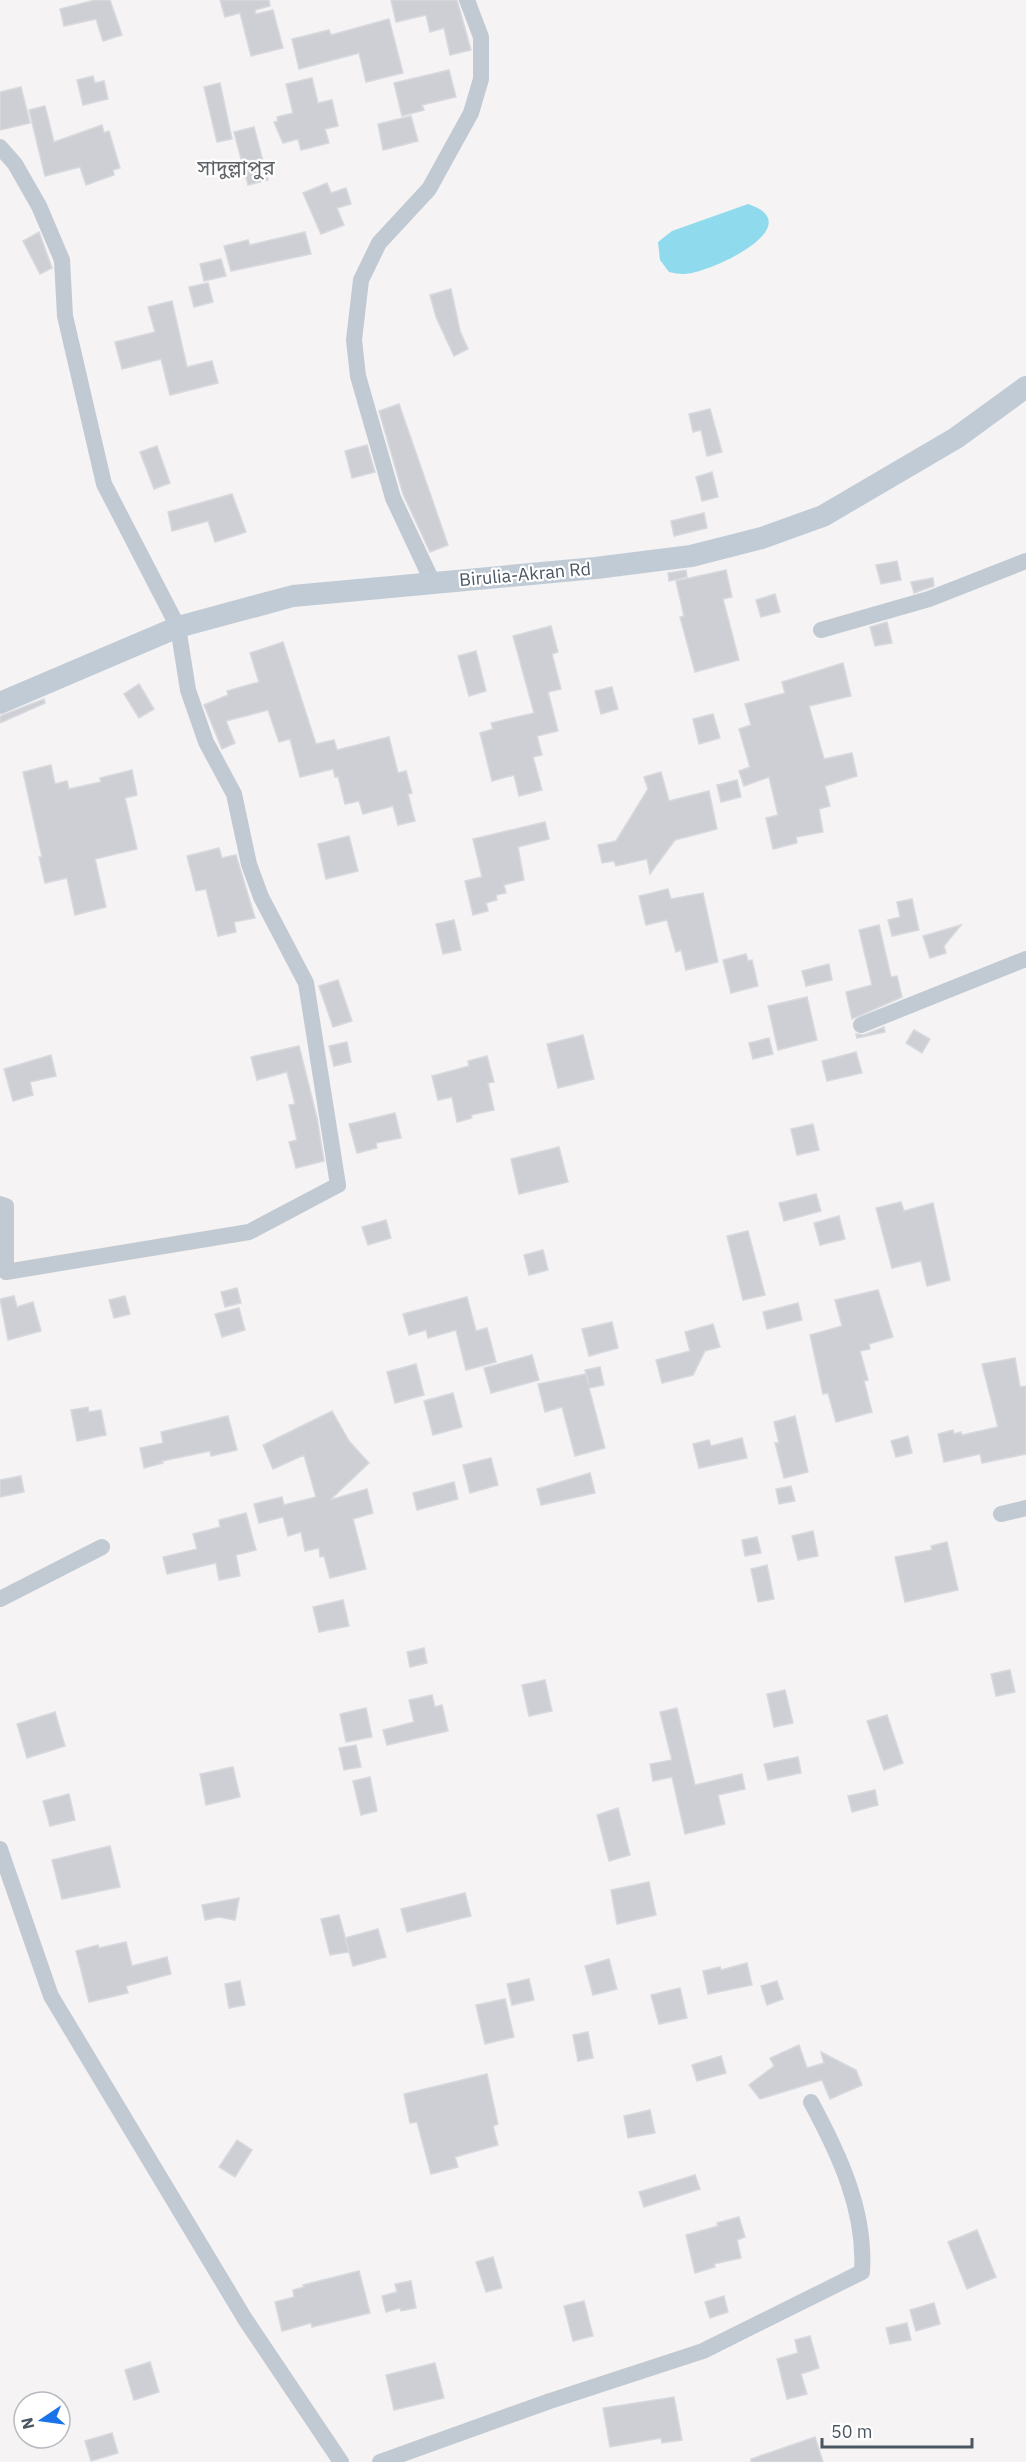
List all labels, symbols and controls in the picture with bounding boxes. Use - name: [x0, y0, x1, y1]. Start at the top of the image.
- district label: সাদুল্লাপুর: [196, 153, 275, 181]
- street label: Birulia-Akran Rd: [458, 557, 592, 591]
- north arrow: [12, 2390, 72, 2450]
- scale bar: [822, 2411, 972, 2449]
- text: N: [16, 2415, 38, 2431]
- text: 50 m: [831, 2420, 873, 2443]

